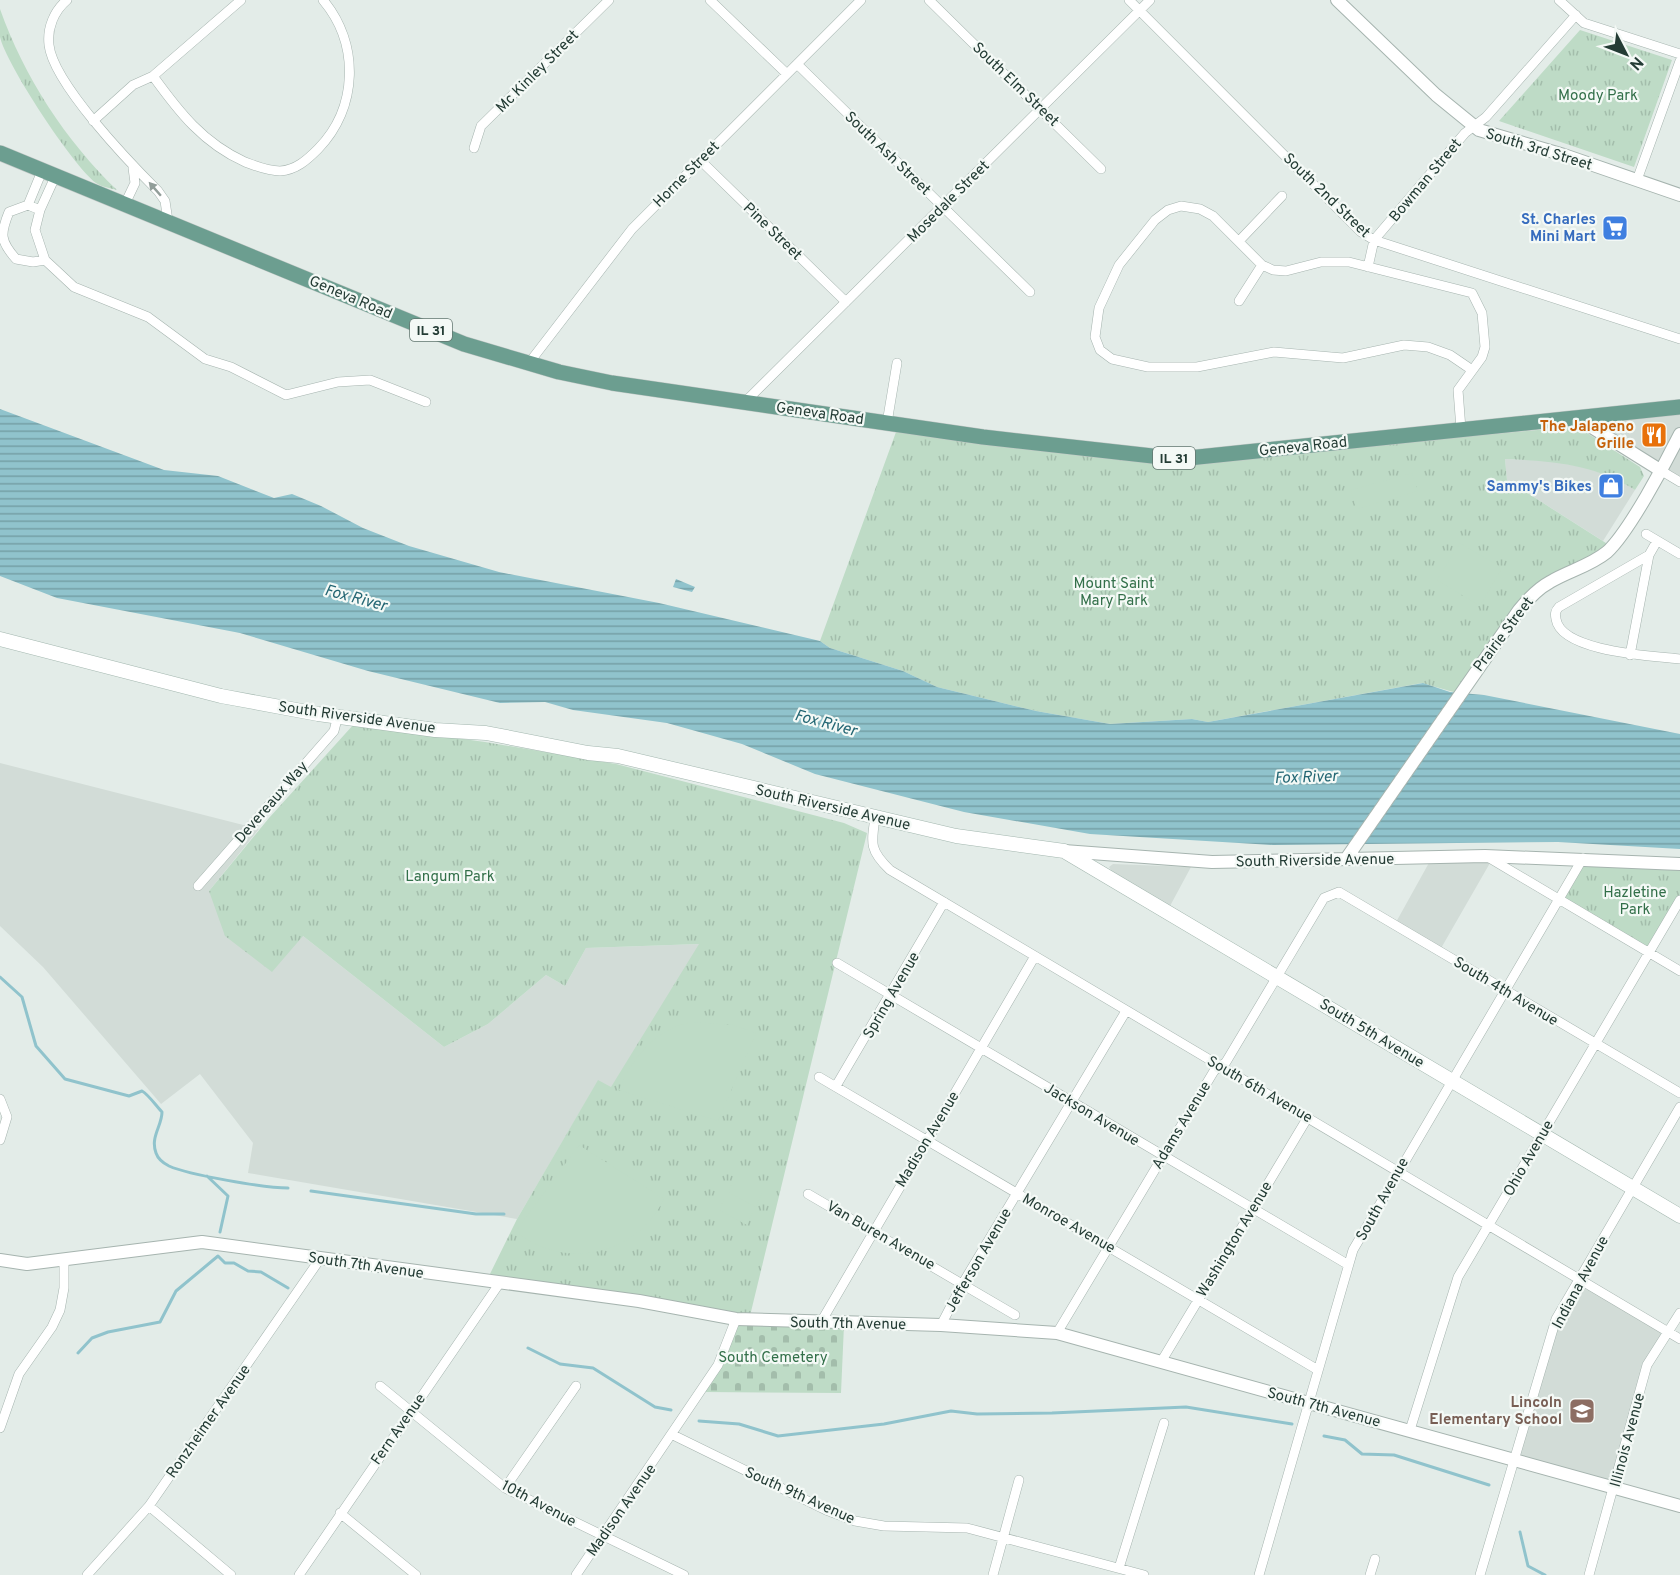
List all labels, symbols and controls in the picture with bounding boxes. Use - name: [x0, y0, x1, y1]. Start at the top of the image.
- north arrow: [1596, 24, 1656, 84]
- street label: Mc Kinley Street: [493, 27, 584, 118]
- street label: South Elm Street: [968, 39, 1062, 131]
- text: N: [1624, 52, 1647, 74]
- park label: Moody Park: [1558, 87, 1638, 106]
- street label: South Ash Street: [840, 108, 934, 200]
- street label: South 3rd Street: [1483, 125, 1594, 176]
- street label: Bowman Street: [1386, 135, 1467, 227]
- street label: Horne Street: [650, 138, 724, 212]
- street label: South 2nd Street: [1278, 150, 1374, 243]
- street label: Mosedale Street: [904, 157, 994, 247]
- one-way arrow: [149, 182, 162, 197]
- street label: Pine Street: [738, 199, 805, 265]
- place label: St. Charles Mini Mart: [1521, 211, 1596, 247]
- supermarket icon: St. Charles Mini Mart: [1600, 213, 1630, 243]
- street label: Geneva Road: [306, 272, 395, 324]
- road number: IL 31: [410, 319, 452, 341]
- street label: Geneva Road: [775, 399, 865, 430]
- place label: The Jalapeno Grille: [1540, 418, 1634, 454]
- restaurant icon: The Jalapeno Grille: [1639, 420, 1669, 450]
- street label: Geneva Road: [1258, 433, 1348, 462]
- road number: IL 31: [1153, 447, 1195, 469]
- shop icon: Sammy's Bikes: [1596, 471, 1626, 501]
- place label: Sammy's Bikes: [1487, 478, 1592, 497]
- park label: Mount Saint Mary Park: [1074, 575, 1155, 611]
- water label: Fox River: [322, 581, 391, 617]
- street label: Prairie Street: [1470, 594, 1539, 676]
- street label: South Riverside Avenue: [277, 698, 437, 739]
- water label: Fox River: [792, 706, 861, 742]
- street label: Devereaux Way: [231, 758, 313, 848]
- water label: Fox River: [1274, 767, 1340, 789]
- street label: South Riverside Avenue: [753, 781, 912, 836]
- street label: South Riverside Avenue: [1236, 851, 1394, 872]
- park label: Langum Park: [405, 868, 495, 887]
- park label: Hazletine Park: [1603, 884, 1667, 920]
- street label: Spring Avenue: [860, 949, 925, 1043]
- street label: South 4th Avenue: [1449, 953, 1561, 1031]
- street label: South 5th Avenue: [1315, 995, 1427, 1073]
- street label: South 6th Avenue: [1203, 1052, 1315, 1128]
- street label: Adams Avenue: [1149, 1078, 1216, 1173]
- street label: Jackson Avenue: [1040, 1079, 1142, 1151]
- street label: Madison Avenue: [892, 1088, 964, 1191]
- street label: Ohio Avenue: [1500, 1117, 1559, 1200]
- street label: South Avenue: [1353, 1155, 1414, 1245]
- street label: Washington Avenue: [1193, 1178, 1277, 1301]
- street label: Monroe Avenue: [1018, 1190, 1118, 1259]
- street label: Van Buren Avenue: [823, 1197, 938, 1275]
- street label: Jefferson Avenue: [942, 1205, 1017, 1316]
- street label: Indiana Avenue: [1549, 1233, 1614, 1333]
- street label: South 7th Avenue: [307, 1249, 425, 1284]
- street label: South 7th Avenue: [790, 1314, 906, 1335]
- park label: South Cemetery: [718, 1349, 828, 1368]
- street label: Ronzheimer Avenue: [163, 1361, 256, 1482]
- street label: South 7th Avenue: [1265, 1384, 1382, 1433]
- street label: Fern Avenue: [368, 1391, 431, 1469]
- street label: Illinois Avenue: [1607, 1391, 1650, 1490]
- place label: Lincoln Elementary School: [1429, 1394, 1562, 1430]
- school or university icon: Lincoln Elementary School: [1567, 1396, 1597, 1426]
- street label: Madison Avenue: [583, 1461, 661, 1561]
- street label: South 9th Avenue: [741, 1464, 857, 1529]
- street label: 10th Avenue: [498, 1477, 579, 1532]

